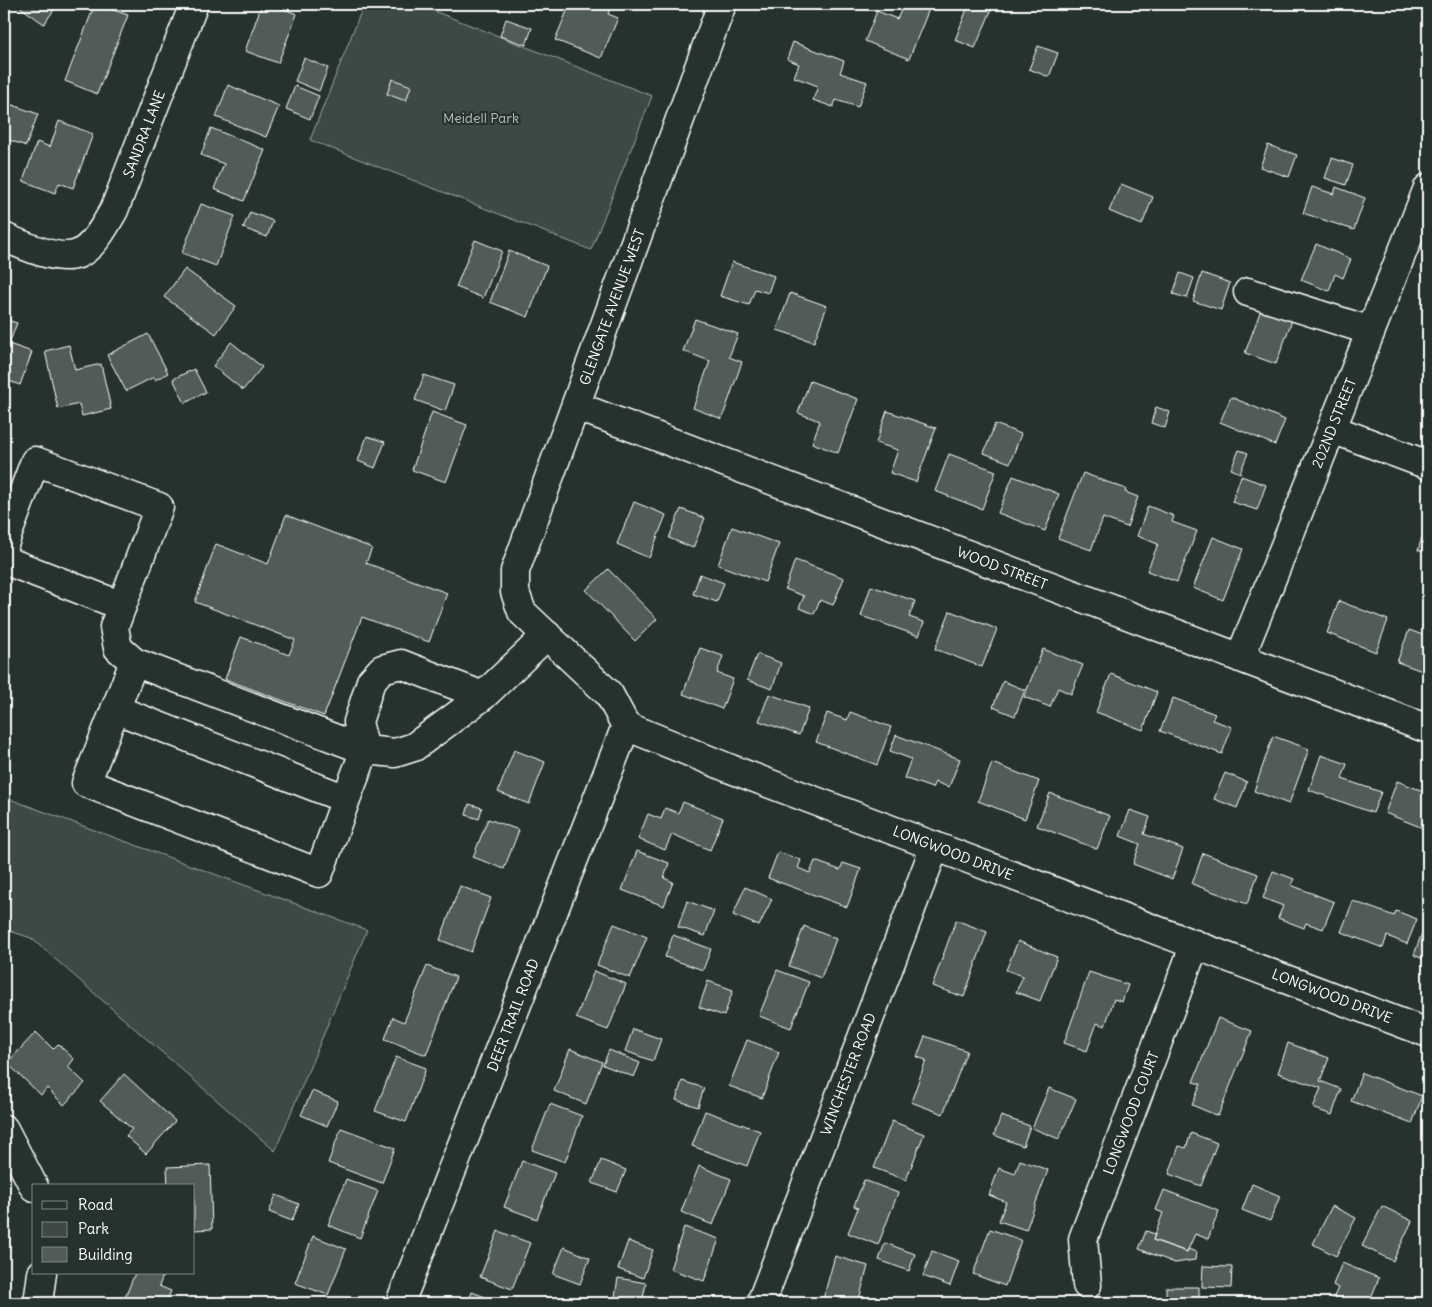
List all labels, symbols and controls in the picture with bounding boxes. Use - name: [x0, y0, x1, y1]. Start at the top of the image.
- street label: SANDRA LANE: [119, 88, 169, 180]
- park label: Meidell Park: [443, 109, 519, 127]
- street label: GLENGATE AVENUE WEST: [575, 226, 649, 388]
- street label: 202ND STREET: [1308, 375, 1360, 471]
- street label: WOOD STREET: [954, 543, 1050, 593]
- street label: LONGWOOD DRIVE: [890, 822, 1016, 884]
- street label: DEER TRAIL ROAD: [483, 956, 543, 1074]
- street label: LONGWOOD DRIVE: [1269, 965, 1395, 1027]
- street label: WINCHESTER ROAD: [816, 1010, 880, 1138]
- street label: LONGWOOD COURT: [1099, 1049, 1163, 1177]
- legend: [32, 1184, 195, 1274]
- text: Road: [78, 1195, 113, 1214]
- text: Park: [78, 1219, 109, 1238]
- text: Building: [78, 1245, 133, 1264]

